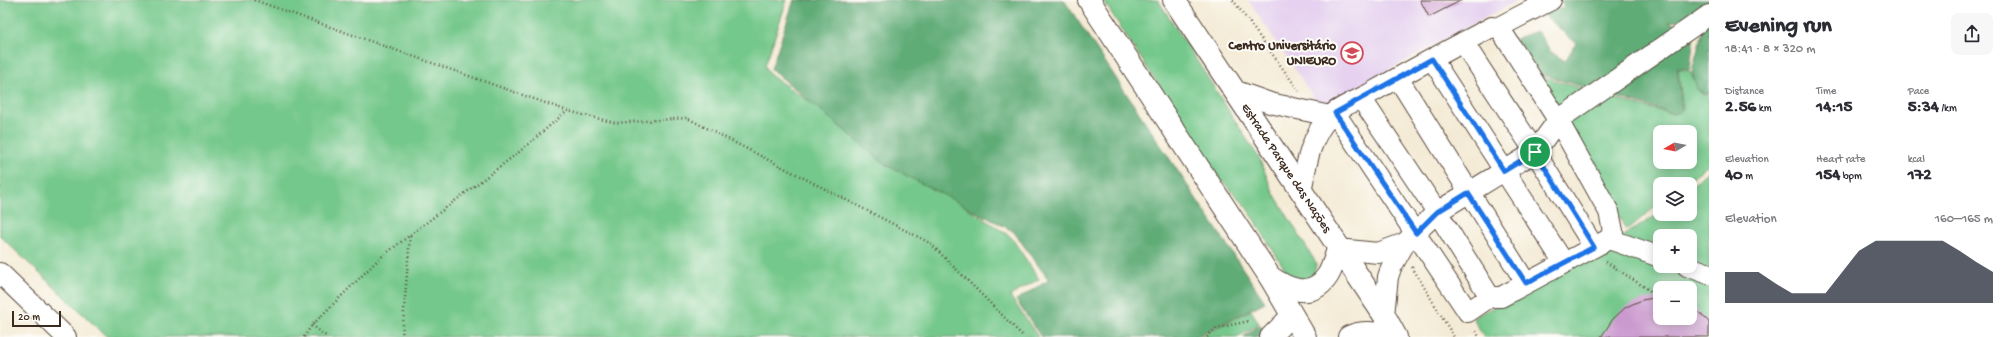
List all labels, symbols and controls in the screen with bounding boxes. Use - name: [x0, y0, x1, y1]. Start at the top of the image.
- button: share: [1951, 13, 1993, 55]
- text: Evening run: [1725, 14, 1832, 40]
- place label: Centro Universitário UNIEURO: [1227, 39, 1336, 69]
- school or university icon: Centro Universitário UNIEURO: [1339, 40, 1365, 66]
- text: 18:41 · 8 × 320 m: [1725, 42, 1815, 57]
- text: Distance: [1725, 86, 1764, 98]
- text: Time: [1816, 86, 1836, 98]
- text: Pace: [1908, 86, 1929, 98]
- text: 2.56: [1725, 98, 1756, 118]
- text: 14:15: [1816, 98, 1852, 118]
- text: 5:34: [1908, 98, 1939, 118]
- street label: Estrada Parque das Nações: [1238, 101, 1335, 236]
- text: km: [1756, 103, 1772, 115]
- text: /km: [1939, 103, 1957, 115]
- north arrow: [1653, 125, 1697, 169]
- map controls: [1653, 125, 1697, 325]
- pin: [1518, 135, 1552, 169]
- icon: arrive: [1524, 141, 1546, 163]
- text: Elevation: [1725, 154, 1769, 166]
- text: Heart rate: [1816, 154, 1866, 166]
- text: kcal: [1908, 154, 1925, 166]
- text: 40: [1725, 166, 1743, 186]
- text: 154: [1816, 166, 1840, 186]
- text: 172: [1908, 166, 1932, 186]
- text: m: [1743, 171, 1753, 183]
- text: bpm: [1840, 171, 1862, 183]
- button: layers: [1653, 177, 1697, 221]
- text: Elevation: [1725, 212, 1777, 227]
- text: 160–165 m: [1935, 212, 1993, 227]
- button: +: [1653, 229, 1697, 273]
- button: −: [1653, 281, 1697, 325]
- scale bar: [12, 309, 61, 328]
- text: 20 m: [18, 312, 40, 324]

